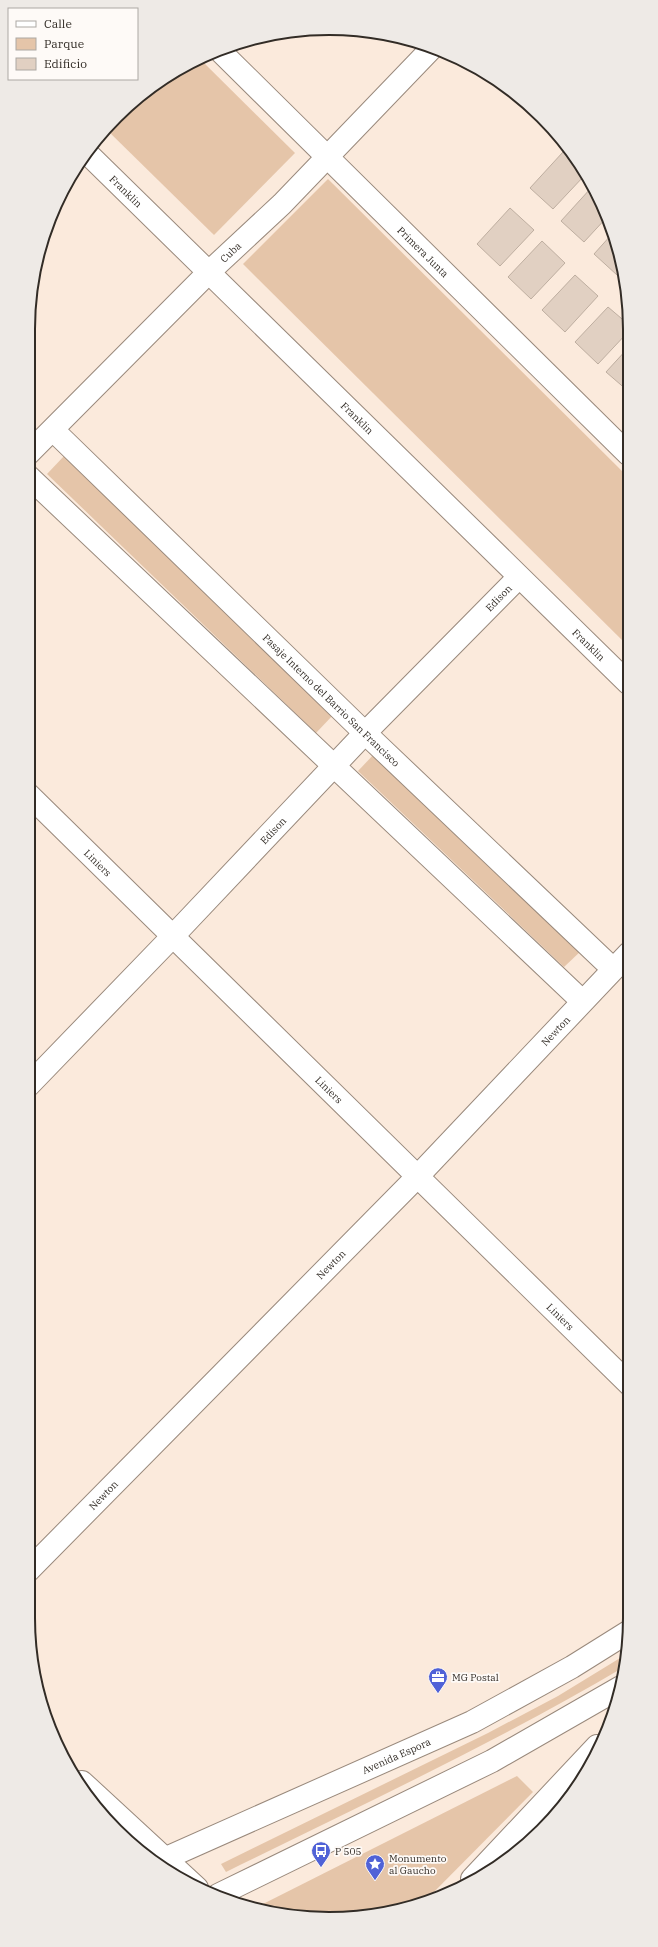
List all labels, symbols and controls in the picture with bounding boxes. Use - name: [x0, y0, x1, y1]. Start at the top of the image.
- legend: [8, 8, 138, 80]
- text: Calle: [44, 16, 72, 31]
- text: Parque: [44, 36, 84, 51]
- text: Edificio: [44, 56, 87, 71]
- street label: Franklin: [107, 173, 145, 211]
- street label: Primera Junta: [394, 224, 452, 281]
- street label: Cuba: [217, 239, 244, 265]
- street label: Franklin: [338, 399, 377, 438]
- street label: Edison: [483, 582, 515, 614]
- street label: Franklin: [569, 626, 608, 664]
- street label: Pasaje Interno del Barrio San Francisco: [260, 631, 403, 770]
- street label: Edison: [257, 814, 290, 847]
- street label: Liniers: [81, 847, 114, 879]
- street label: Newton: [539, 1013, 573, 1049]
- street label: Liniers: [312, 1074, 345, 1106]
- street label: Newton: [314, 1247, 349, 1282]
- street label: Liniers: [544, 1301, 577, 1333]
- street label: Newton: [86, 1477, 121, 1513]
- office icon: MG Postal: [427, 1666, 449, 1694]
- place label: MG Postal: [452, 1671, 499, 1684]
- street label: Avenida Espora: [360, 1735, 433, 1777]
- bus stop icon: P 505: [310, 1840, 332, 1868]
- place label: P 505: [335, 1845, 362, 1858]
- place label: Monumento al Gaucho: [389, 1852, 447, 1877]
- place icon: Monumento al Gaucho: [364, 1853, 386, 1881]

